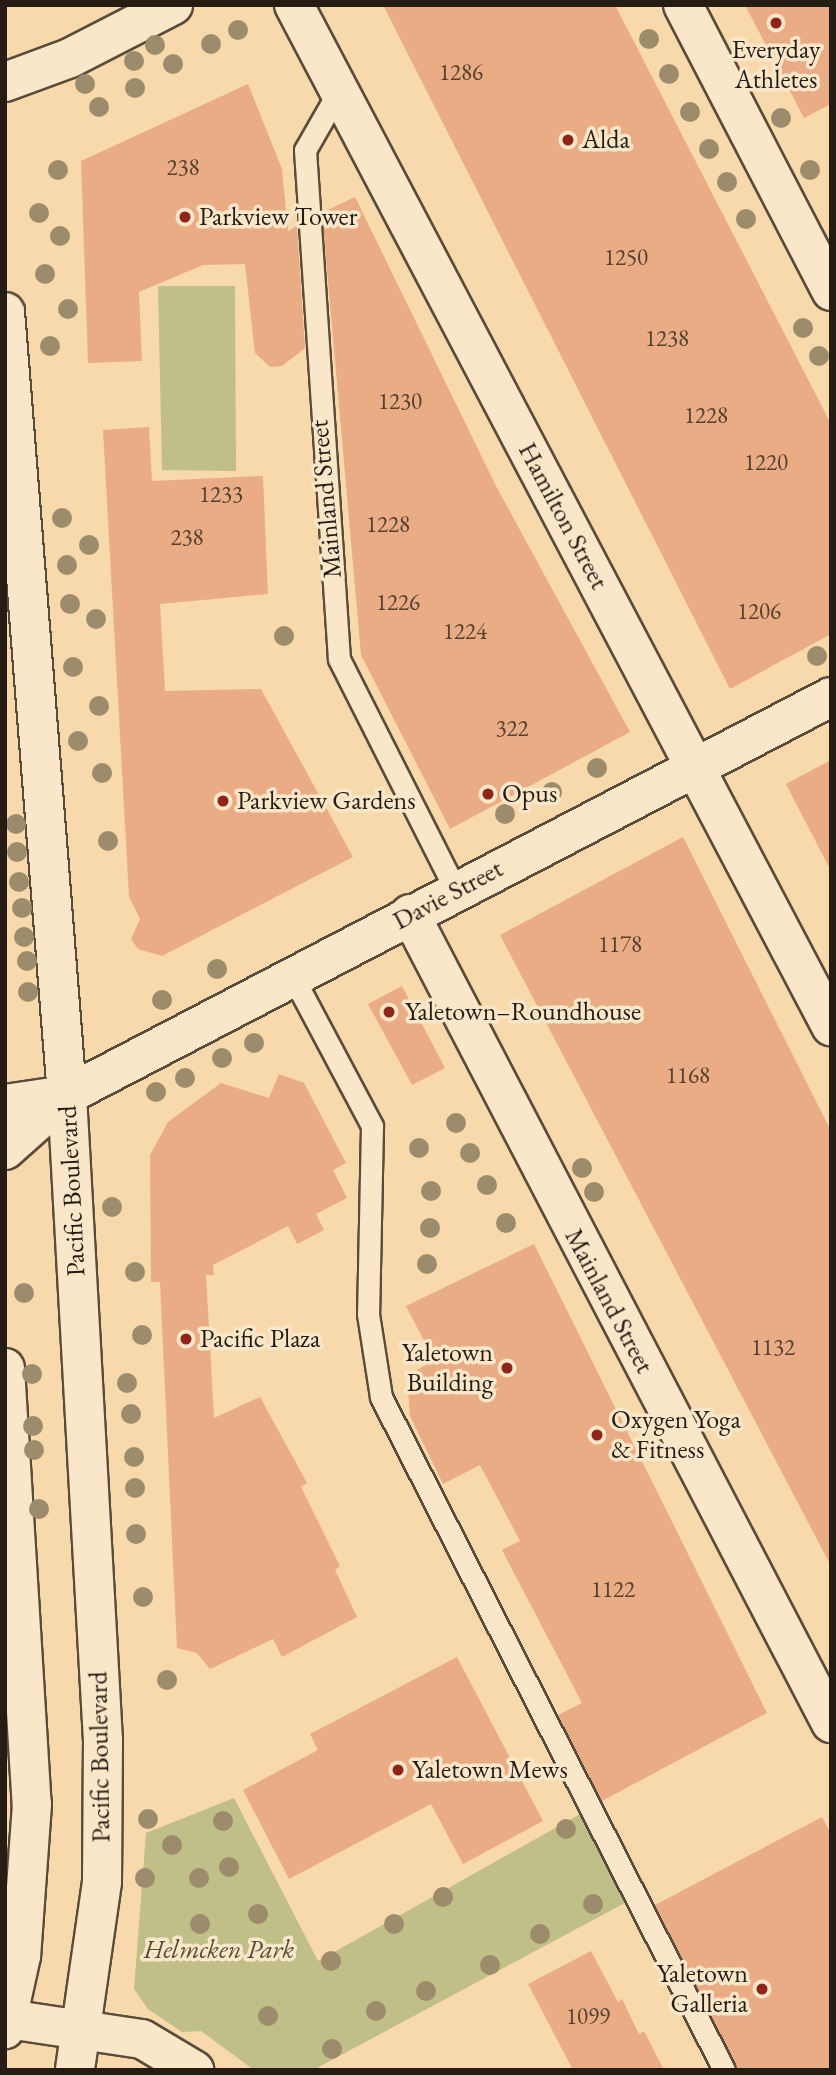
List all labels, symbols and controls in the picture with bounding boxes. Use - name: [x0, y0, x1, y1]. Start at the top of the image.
- marker: Everyday Athletes: [768, 15, 784, 31]
- place label: Everyday Athletes: [732, 34, 820, 96]
- house number: 1286: [439, 58, 483, 86]
- place label: Alda: [582, 124, 630, 156]
- marker: Alda: [560, 132, 576, 148]
- house number: 238: [166, 153, 200, 181]
- place label: Parkview Tower: [199, 201, 357, 233]
- marker: Parkview Tower: [177, 209, 193, 225]
- house number: 1250: [604, 243, 648, 271]
- house number: 1238: [645, 324, 689, 352]
- house number: 1230: [378, 387, 422, 415]
- house number: 1228: [684, 401, 728, 429]
- street label: Mainland Street: [304, 418, 348, 580]
- street label: Hamilton Street: [511, 437, 615, 595]
- house number: 1220: [744, 448, 788, 476]
- house number: 1233: [199, 480, 243, 508]
- house number: 1228: [366, 510, 410, 538]
- house number: 238: [170, 523, 204, 551]
- house number: 1226: [376, 588, 420, 616]
- house number: 1206: [737, 597, 781, 625]
- house number: 1224: [443, 617, 487, 645]
- house number: 322: [495, 714, 529, 742]
- place label: Opus: [502, 778, 557, 810]
- place label: Parkview Gardens: [237, 785, 416, 817]
- marker: Opus: [480, 786, 496, 802]
- marker: Parkview Gardens: [215, 793, 231, 809]
- street label: Davie Street: [388, 853, 508, 937]
- house number: 1178: [598, 930, 642, 958]
- place label: Yaletown–Roundhouse: [405, 996, 641, 1028]
- marker: Yaletown–Roundhouse: [379, 1002, 399, 1022]
- house number: 1168: [666, 1061, 710, 1089]
- street label: Pacific Boulevard: [52, 1105, 92, 1277]
- street label: Mainland Street: [558, 1223, 660, 1379]
- place label: Pacific Plaza: [200, 1323, 320, 1355]
- marker: Pacific Plaza: [178, 1331, 194, 1347]
- house number: 1132: [751, 1333, 795, 1361]
- place label: Yaletown Building: [402, 1337, 493, 1398]
- marker: Yaletown Building: [499, 1360, 515, 1376]
- place label: Oxygen Yoga & Fitness: [611, 1404, 741, 1466]
- marker: Oxygen Yoga & Fitness: [589, 1427, 605, 1443]
- house number: 1122: [591, 1575, 635, 1603]
- street label: Pacific Boulevard: [83, 1671, 117, 1843]
- place label: Yaletown Mews: [412, 1754, 568, 1786]
- marker: Yaletown Mews: [390, 1762, 406, 1778]
- park label: Helmcken Park: [144, 1934, 294, 1966]
- place label: Yaletown Galleria: [657, 1958, 748, 2020]
- marker: Yaletown Galleria: [754, 1981, 770, 1997]
- house number: 1099: [566, 2002, 610, 2030]

